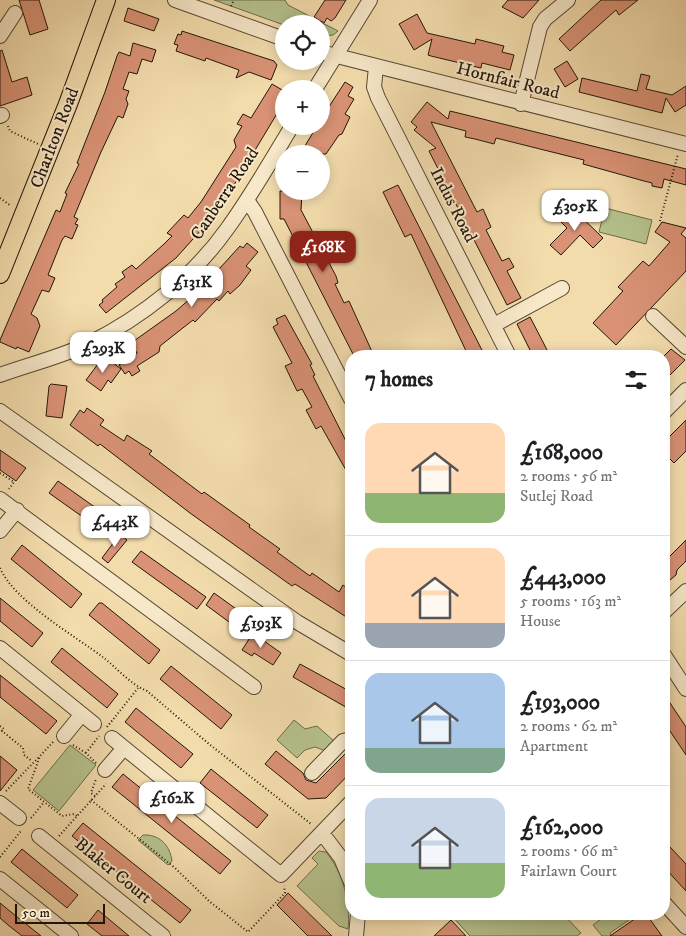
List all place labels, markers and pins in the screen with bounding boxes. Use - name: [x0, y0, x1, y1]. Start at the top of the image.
- pin: £305K: [540, 190, 610, 232]
- pin: £168K: [288, 230, 358, 273]
- pin: £131K: [157, 266, 227, 308]
- pin: £293K: [68, 332, 138, 374]
- pin: £443K: [80, 506, 150, 548]
- pin: £193K: [226, 606, 296, 649]
- pin: £162K: [137, 782, 207, 824]

